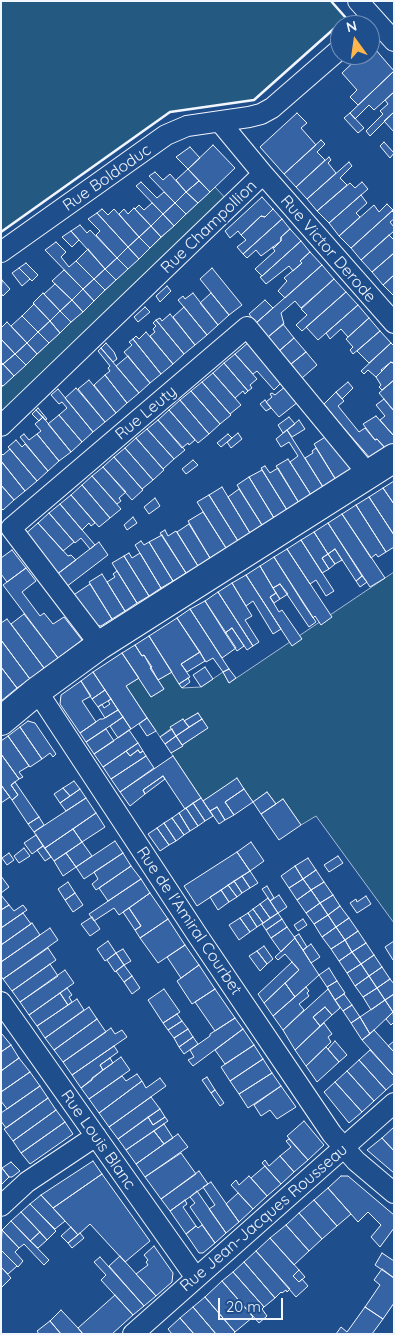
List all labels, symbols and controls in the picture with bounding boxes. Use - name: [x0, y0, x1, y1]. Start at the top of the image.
- north arrow: [330, 15, 380, 65]
- text: N: [344, 16, 359, 36]
- street label: Rue Boldoduc: [59, 140, 155, 216]
- street label: Rue Champollion: [157, 176, 261, 278]
- street label: Rue Victor Derode: [276, 191, 380, 307]
- street label: Rue Leuty: [111, 382, 181, 444]
- street label: Rue de l'Amiral Courbet: [132, 843, 246, 999]
- street label: Rue Louis Blanc: [57, 1087, 139, 1193]
- street label: Rue Jean-Jacques Rousseau: [176, 1140, 352, 1296]
- scale bar: [220, 1288, 285, 1320]
- text: 20 m: [226, 1297, 261, 1316]

